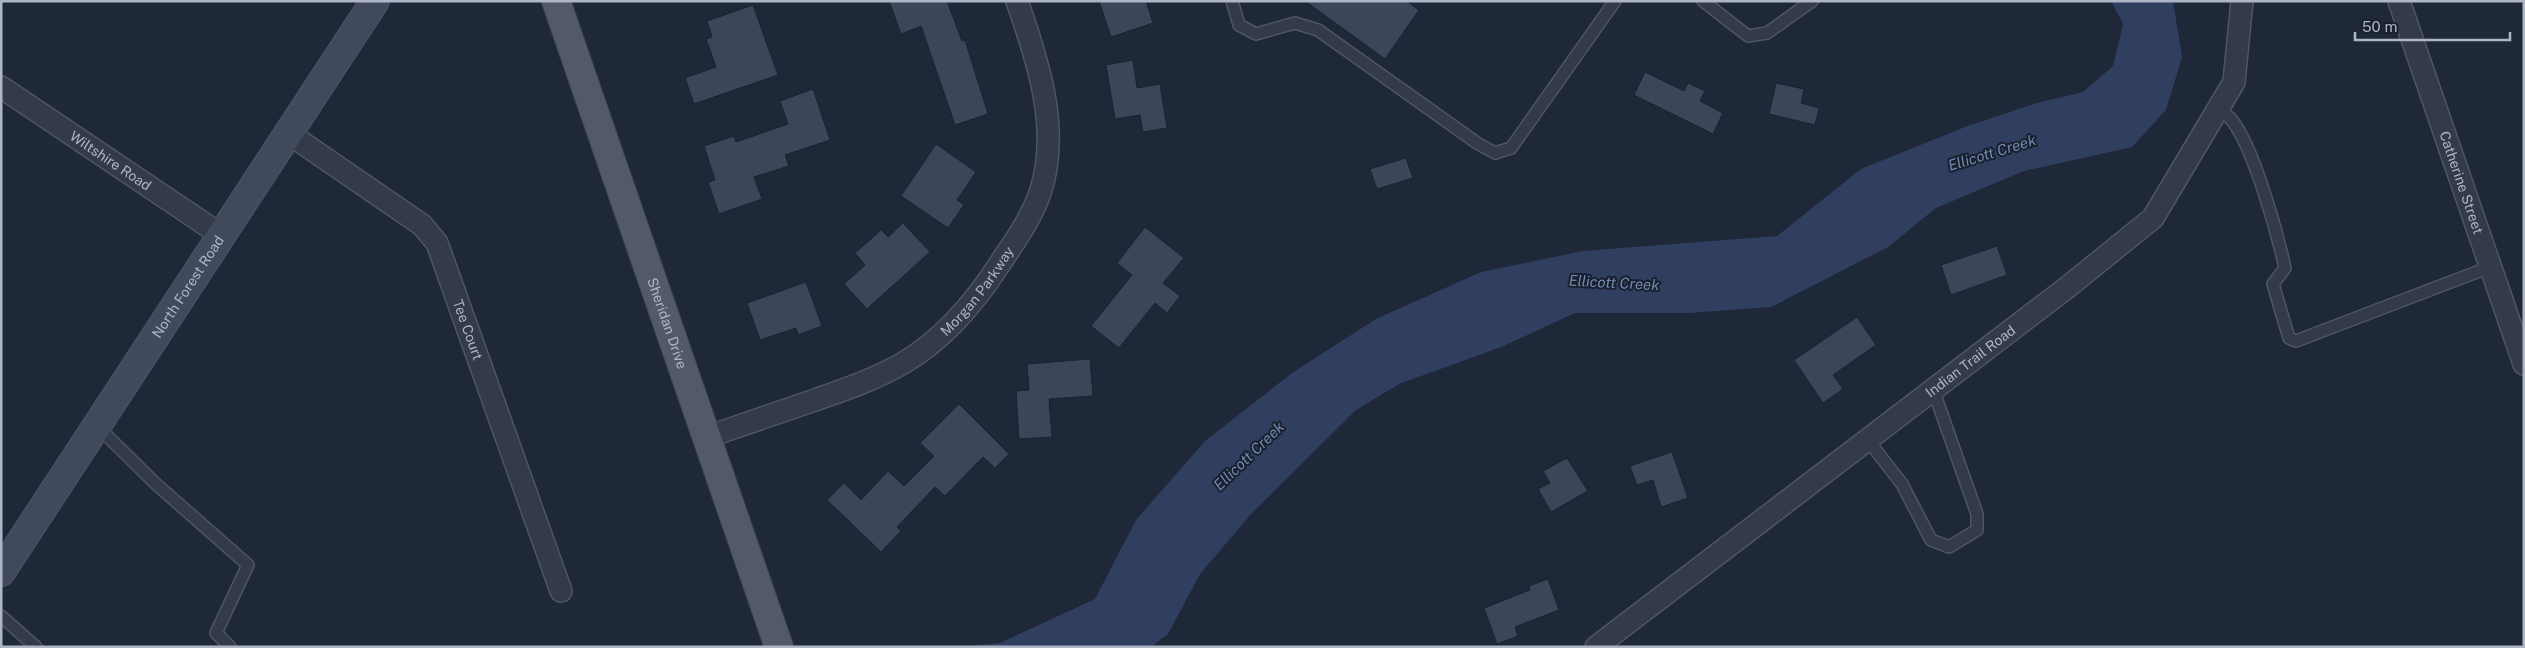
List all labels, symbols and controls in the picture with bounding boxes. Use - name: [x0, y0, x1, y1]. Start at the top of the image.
- scale bar: [2355, 10, 2510, 42]
- text: 50 m: [2362, 18, 2397, 35]
- street label: Wiltshire Road: [67, 128, 154, 194]
- street label: Catherine Street: [2436, 129, 2487, 236]
- water label: Ellicott Creek: [1946, 131, 2039, 174]
- street label: North Forest Road: [149, 233, 227, 341]
- street label: Morgan Parkway: [937, 243, 1017, 339]
- water label: Ellicott Creek: [1568, 272, 1661, 293]
- street label: Sheridan Drive: [644, 276, 690, 371]
- street label: Tee Court: [450, 297, 486, 362]
- street label: Indian Trail Road: [1922, 322, 2018, 401]
- water label: Ellicott Creek: [1210, 417, 1288, 493]

